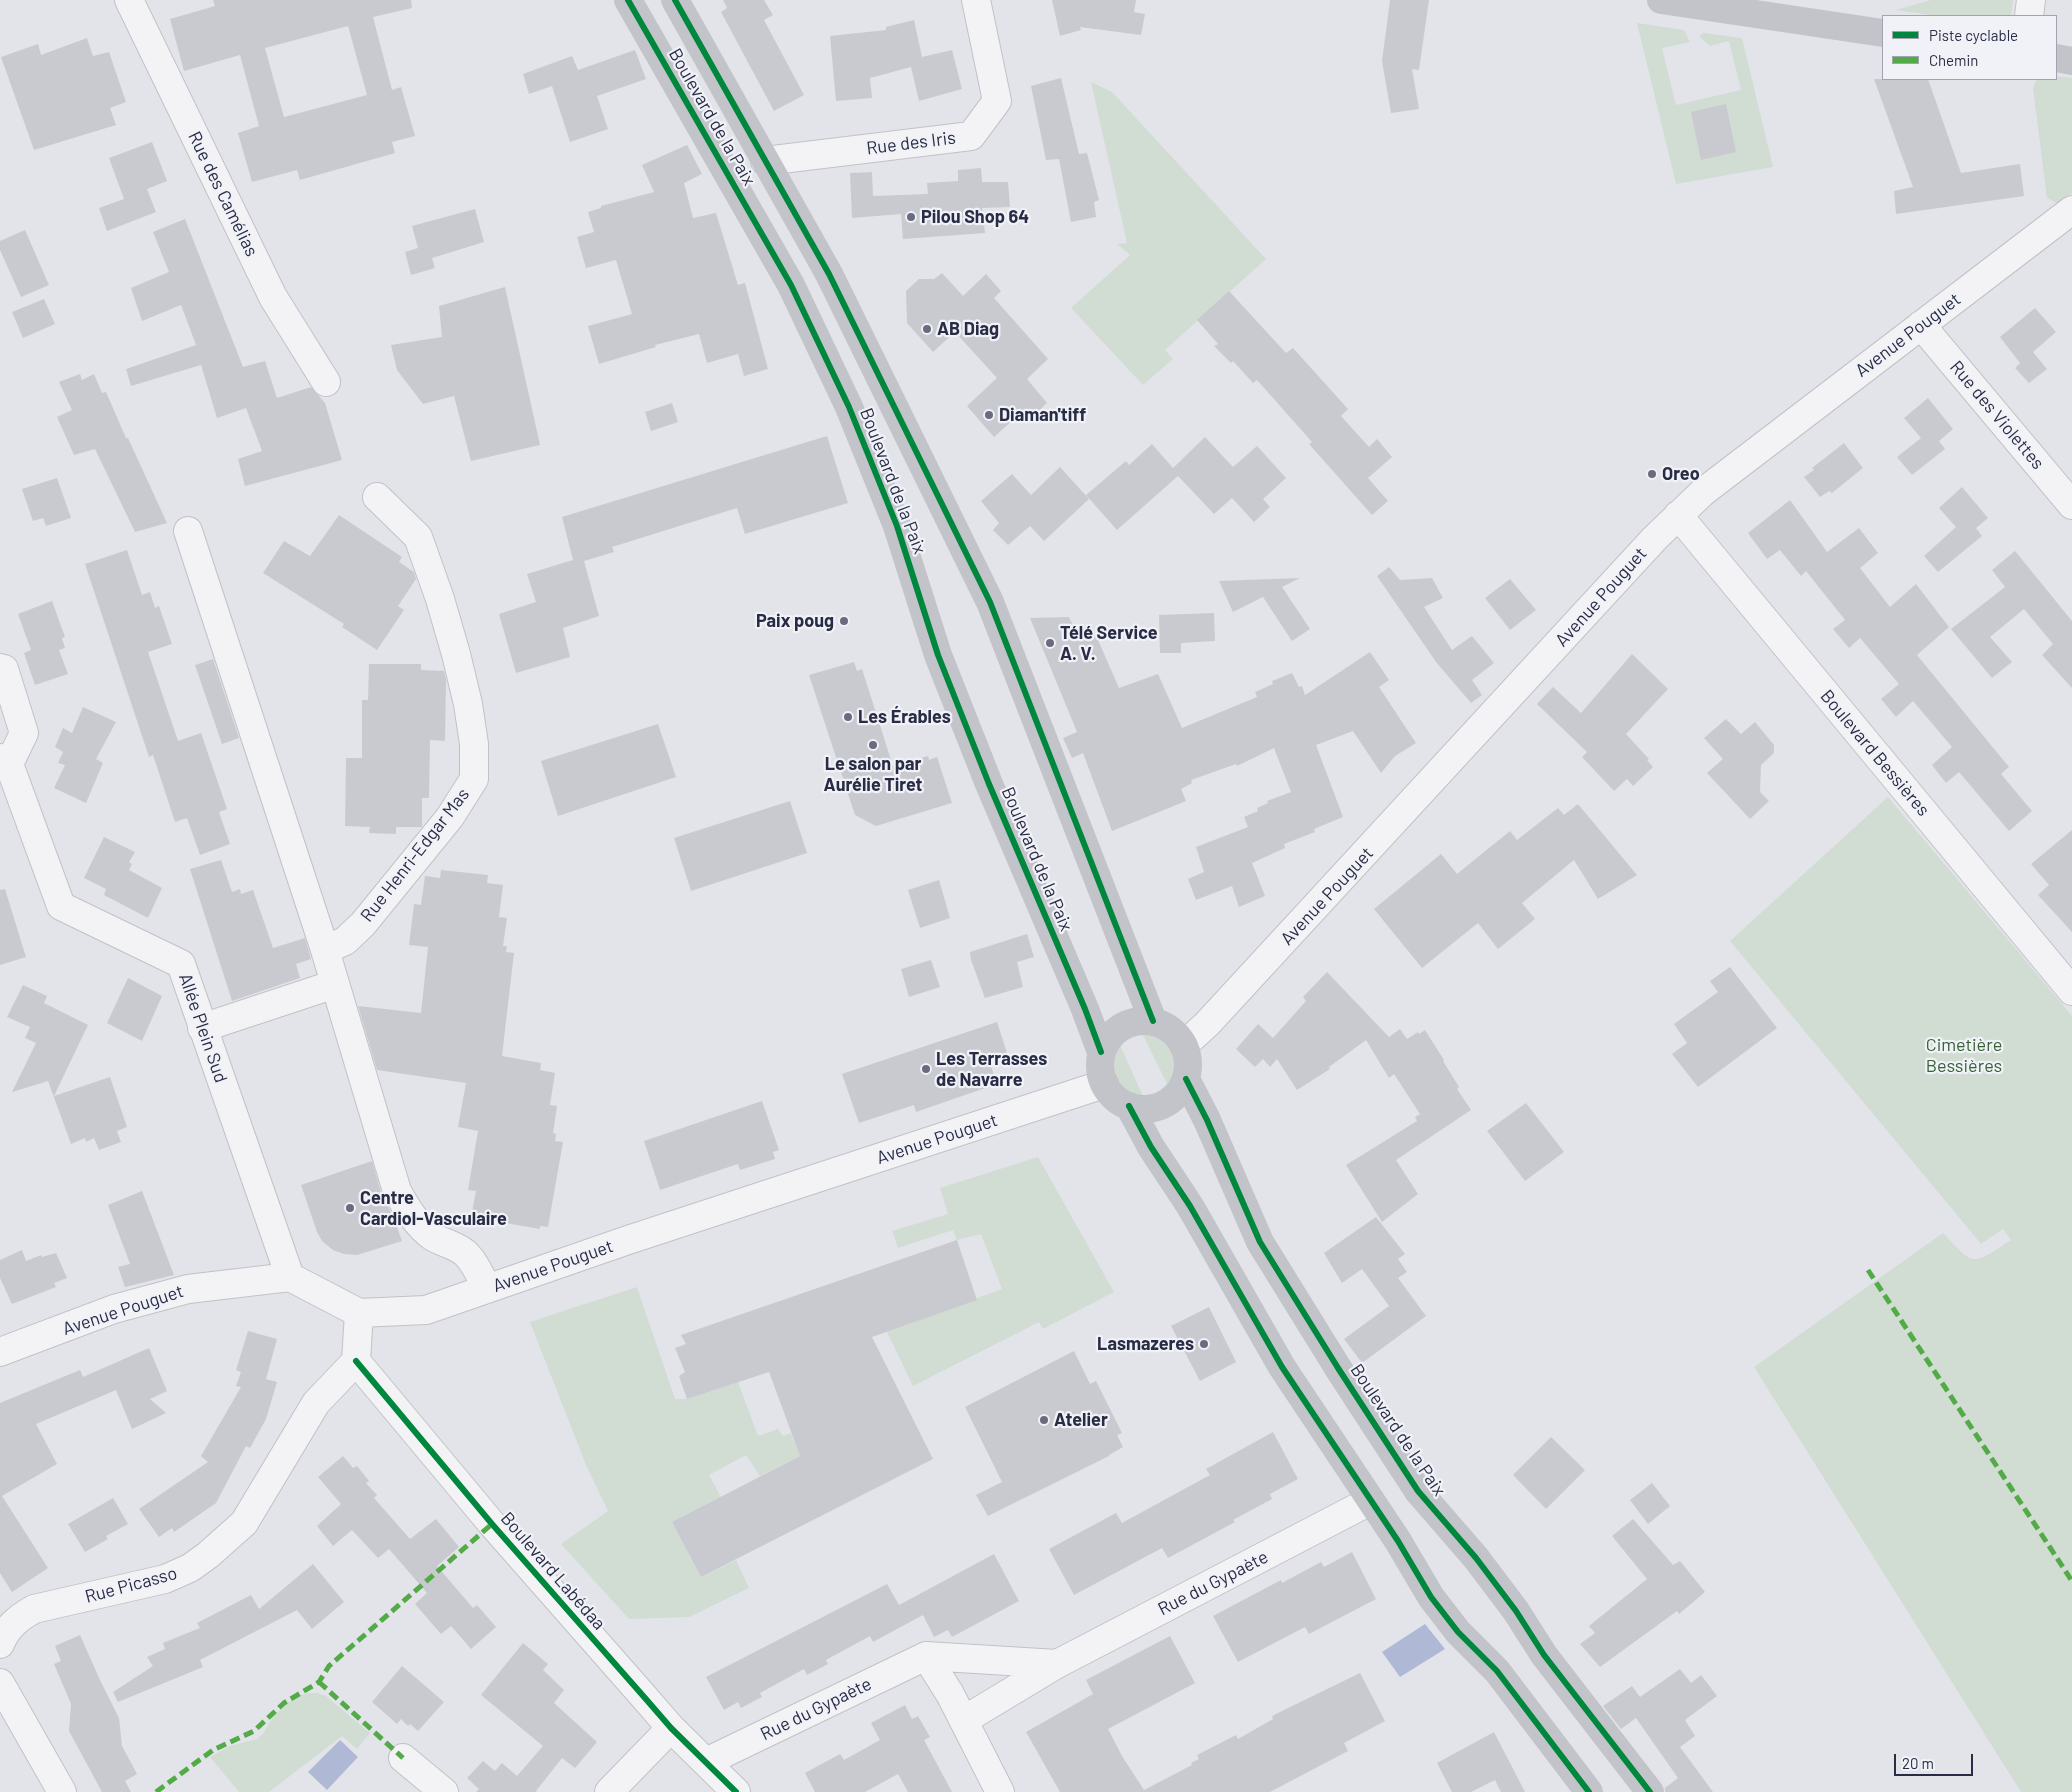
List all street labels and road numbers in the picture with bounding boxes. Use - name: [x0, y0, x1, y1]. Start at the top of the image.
- street label: Boulevard de la Paix: [664, 45, 760, 189]
- street label: Rue des Iris: [865, 127, 957, 159]
- street label: Rue des Camélias: [183, 128, 263, 260]
- street label: Avenue Pouguet: [1851, 288, 1965, 382]
- street label: Rue des Violettes: [1945, 356, 2049, 474]
- street label: Boulevard de la Paix: [855, 405, 931, 557]
- street label: Avenue Pouguet: [1551, 543, 1651, 651]
- street label: Boulevard Bessières: [1816, 685, 1934, 821]
- street label: Rue Henri-Edgar Mas: [356, 784, 474, 926]
- street label: Boulevard de la Paix: [997, 784, 1077, 934]
- street label: Avenue Pouguet: [1276, 843, 1378, 949]
- street label: Allée Plein Sud: [174, 970, 232, 1086]
- street label: Avenue Pouguet: [874, 1109, 1000, 1169]
- street label: Avenue Pouguet: [490, 1235, 616, 1297]
- street label: Avenue Pouguet: [60, 1280, 186, 1340]
- street label: Boulevard de la Paix: [1346, 1360, 1450, 1500]
- street label: Boulevard Labédaa: [496, 1508, 610, 1634]
- street label: Rue du Gypaète: [1154, 1546, 1272, 1620]
- street label: Rue Picasso: [83, 1562, 179, 1608]
- street label: Rue du Gypaète: [757, 1673, 875, 1745]

